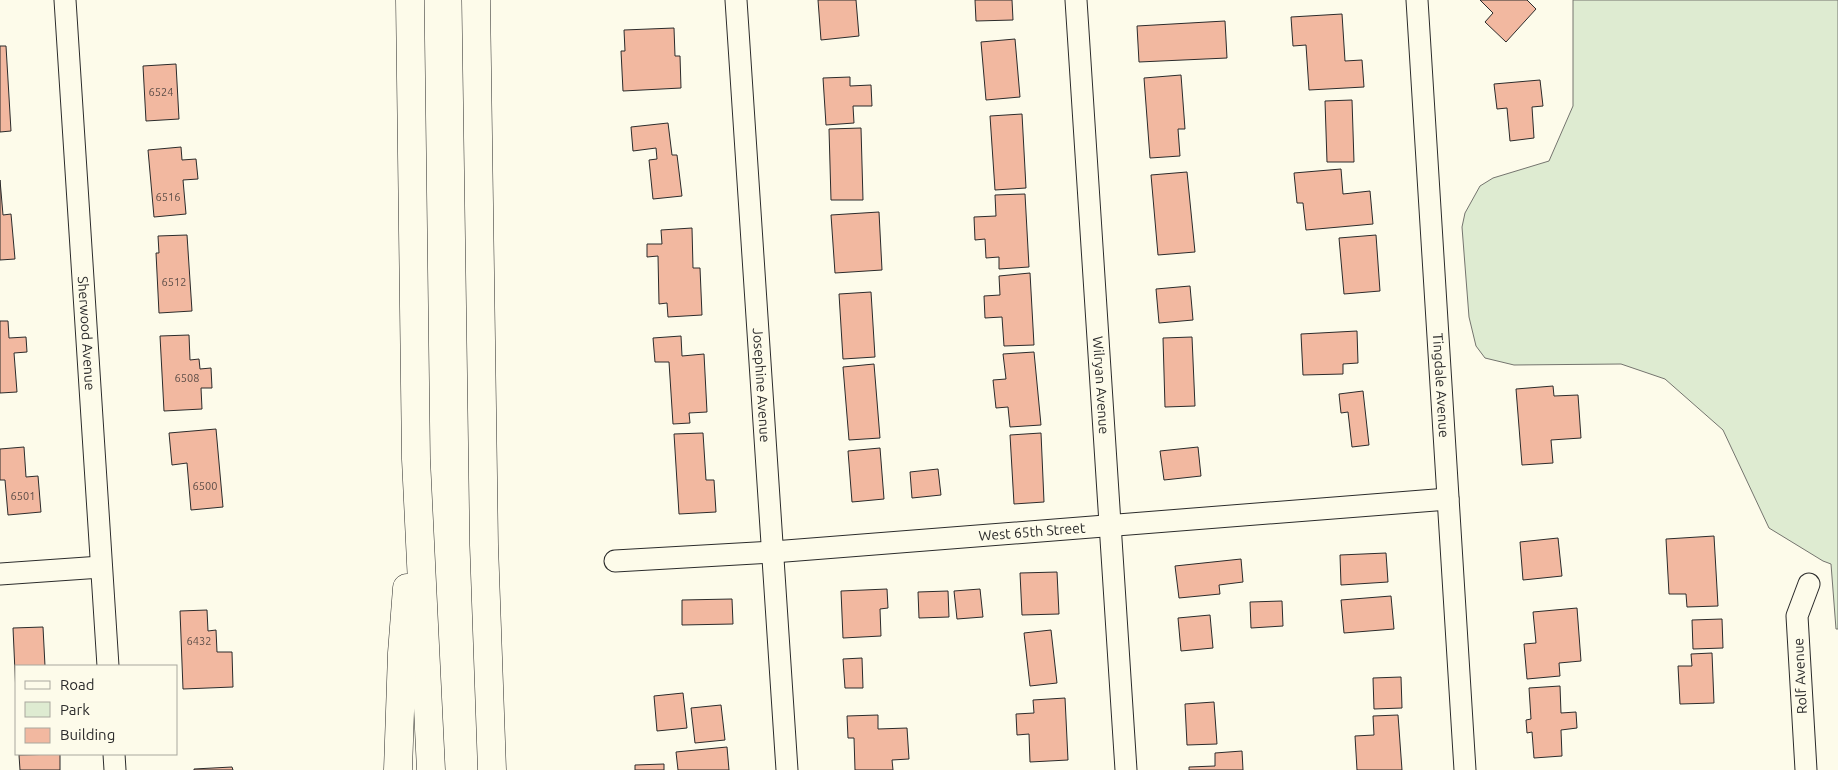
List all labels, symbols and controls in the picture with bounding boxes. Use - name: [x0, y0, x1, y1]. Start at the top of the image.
- house number: 6524: [149, 86, 173, 98]
- house number: 6516: [156, 191, 180, 203]
- street label: Sherwood Avenue: [75, 276, 98, 391]
- house number: 6512: [162, 276, 186, 288]
- street label: Josephine Avenue: [750, 327, 773, 443]
- street label: Tingdale Avenue: [1430, 332, 1452, 438]
- street label: Wilryan Avenue: [1090, 336, 1112, 435]
- house number: 6508: [175, 372, 199, 384]
- house number: 6500: [193, 480, 217, 492]
- house number: 6501: [11, 490, 35, 502]
- street label: West 65th Street: [978, 519, 1086, 544]
- house number: 6432: [187, 635, 211, 647]
- street label: Rolf Avenue: [1790, 638, 1810, 714]
- legend: [15, 665, 178, 755]
- text: Road: [60, 676, 95, 693]
- text: Park: [60, 701, 90, 718]
- text: Building: [60, 726, 115, 743]

